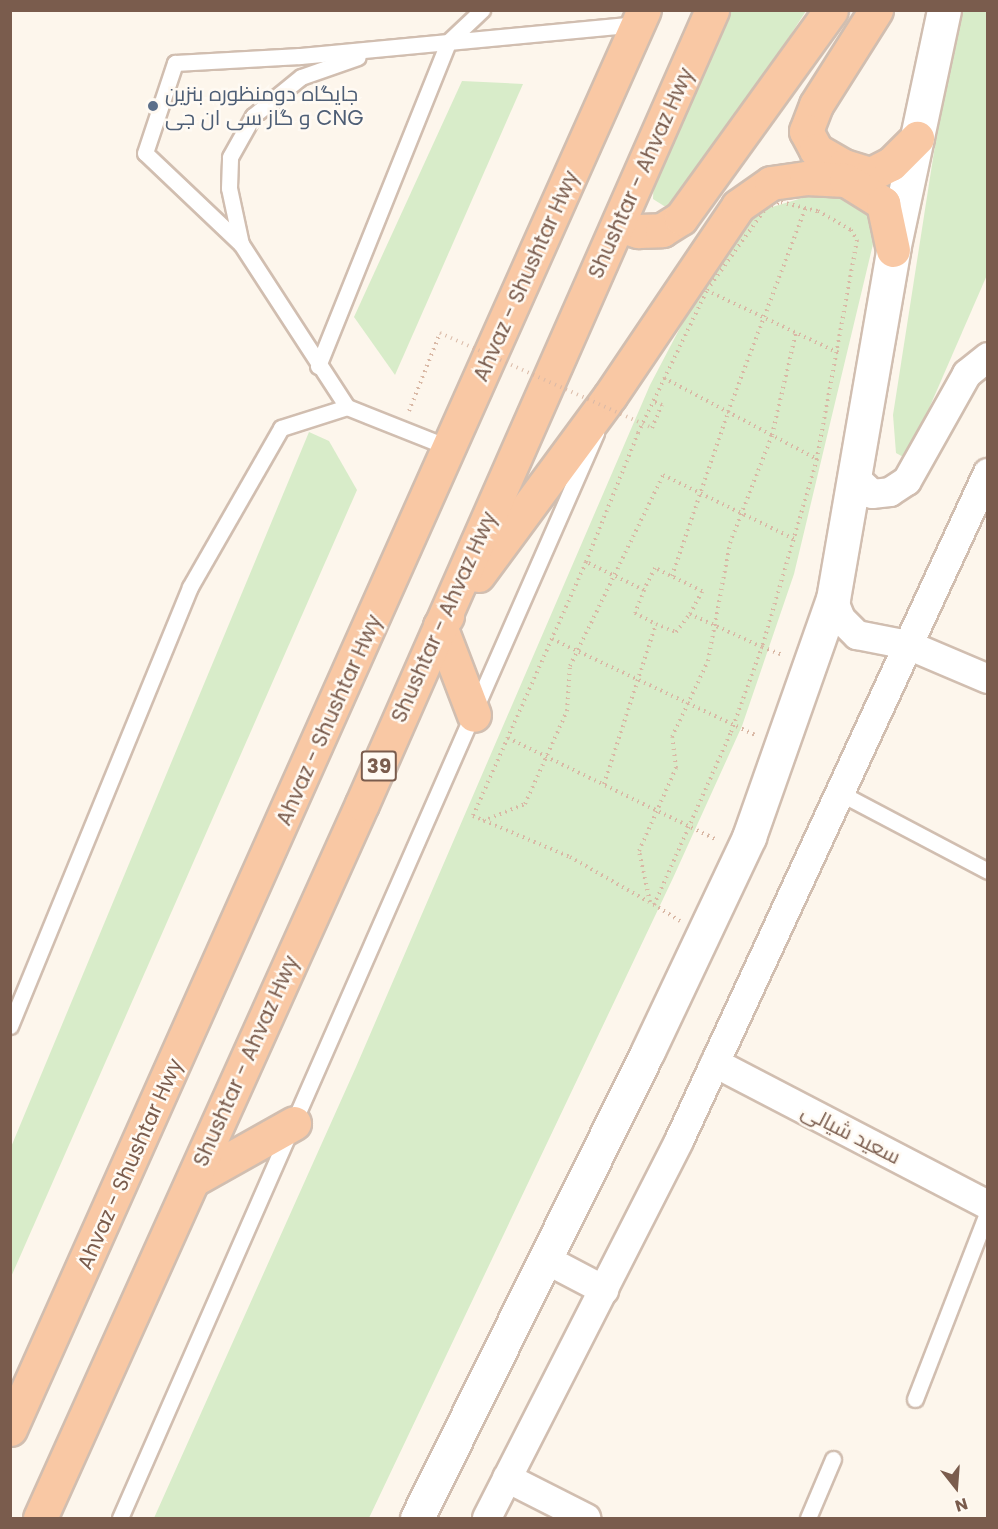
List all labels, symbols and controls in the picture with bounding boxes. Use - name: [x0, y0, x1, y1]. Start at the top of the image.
- street label: Shushtar - Ahvaz Hwy: [583, 64, 699, 282]
- place label: جایگاه دومنظوره بنزین و گاز سی ان جی CNG: [165, 81, 363, 131]
- marker: جایگاه دومنظوره بنزین و گاز سی ان جی CNG: [146, 99, 160, 113]
- street label: Ahvaz - Shushtar Hwy: [468, 167, 584, 385]
- street label: Shushtar - Ahvaz Hwy: [386, 508, 502, 726]
- street label: Ahvaz - Shushtar Hwy: [271, 611, 387, 829]
- road number: 39: [360, 749, 398, 783]
- street label: Shushtar - Ahvaz Hwy: [188, 952, 304, 1170]
- street label: Ahvaz - Shushtar Hwy: [72, 1055, 188, 1273]
- street label: سعید شیالی: [797, 1098, 905, 1170]
- north arrow: [926, 1457, 986, 1517]
- text: N: [952, 1492, 971, 1517]

